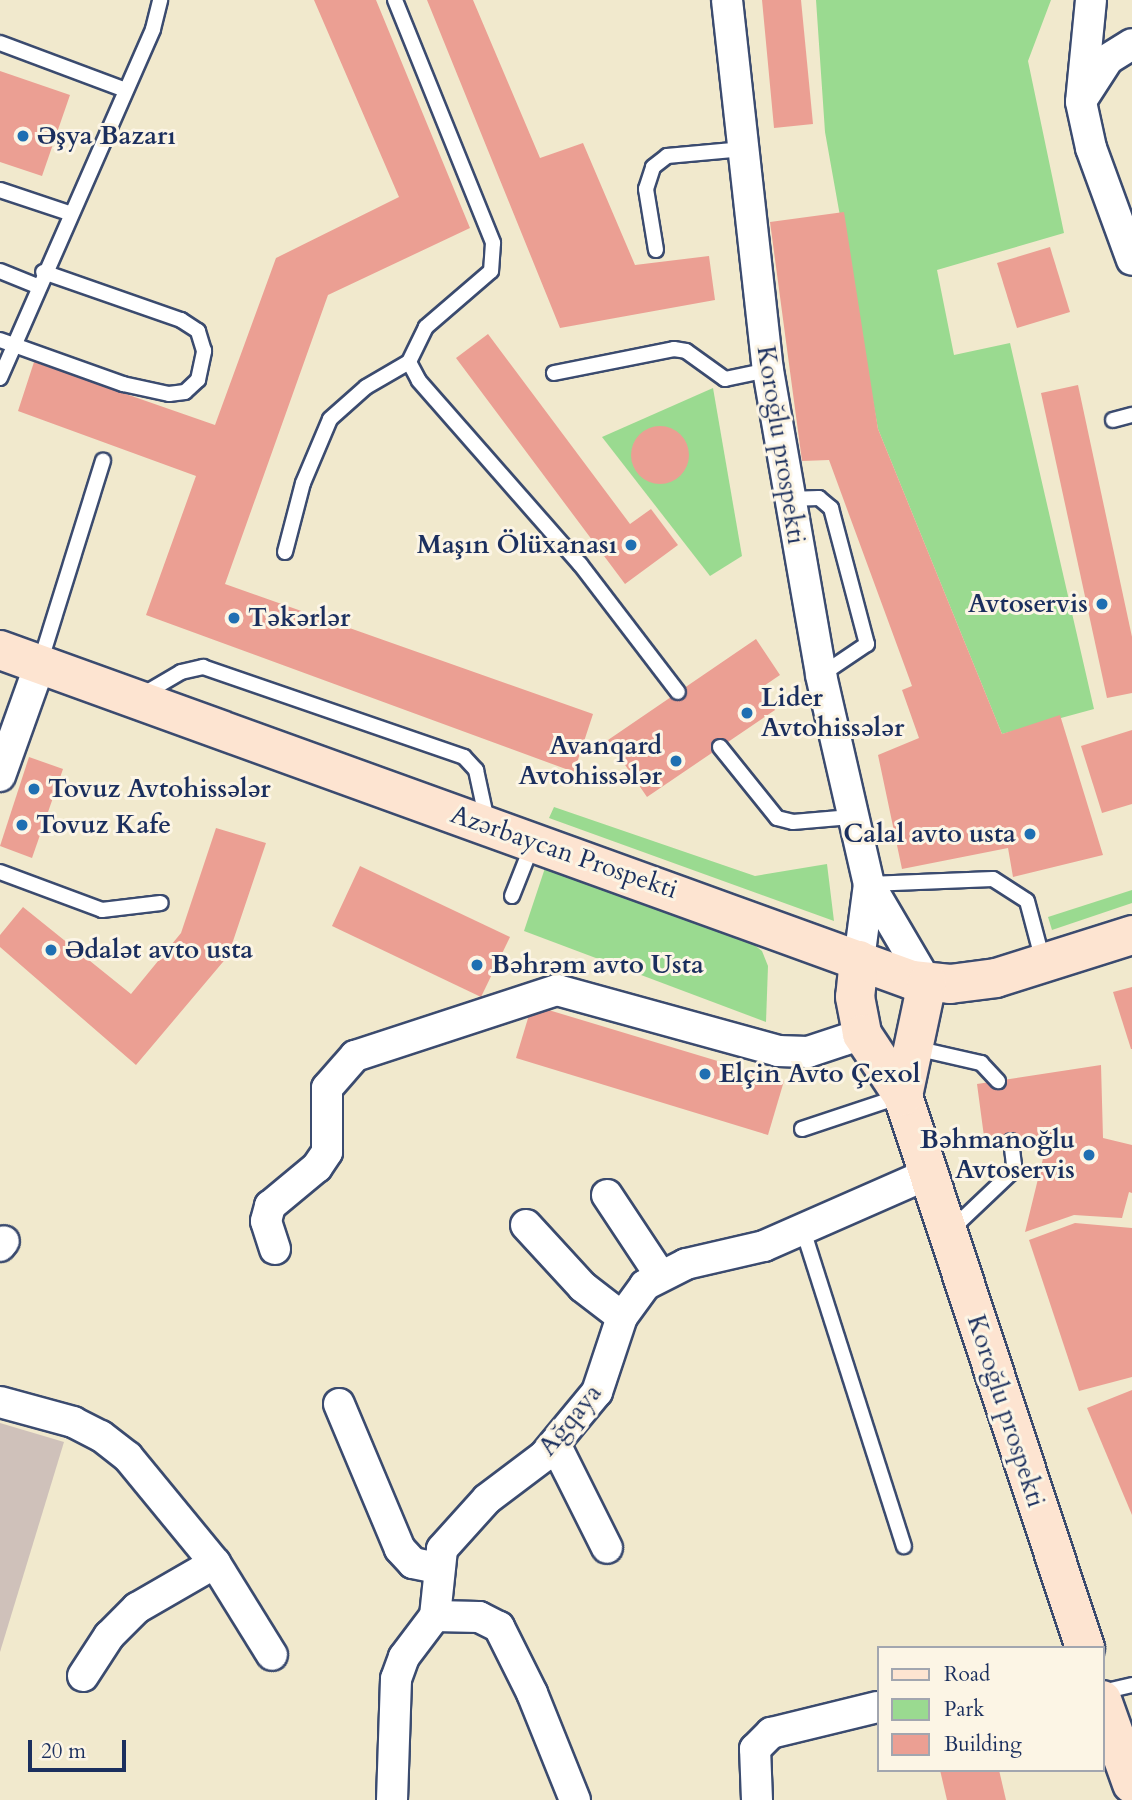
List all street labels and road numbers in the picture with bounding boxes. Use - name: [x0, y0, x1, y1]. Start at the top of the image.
- street label: Koroğlu prospekti: [750, 344, 812, 546]
- street label: Azərbaycan Prospekti: [446, 799, 682, 905]
- street label: Koroğlu prospekti: [960, 1311, 1052, 1511]
- street label: Ağqaya: [532, 1378, 608, 1462]

